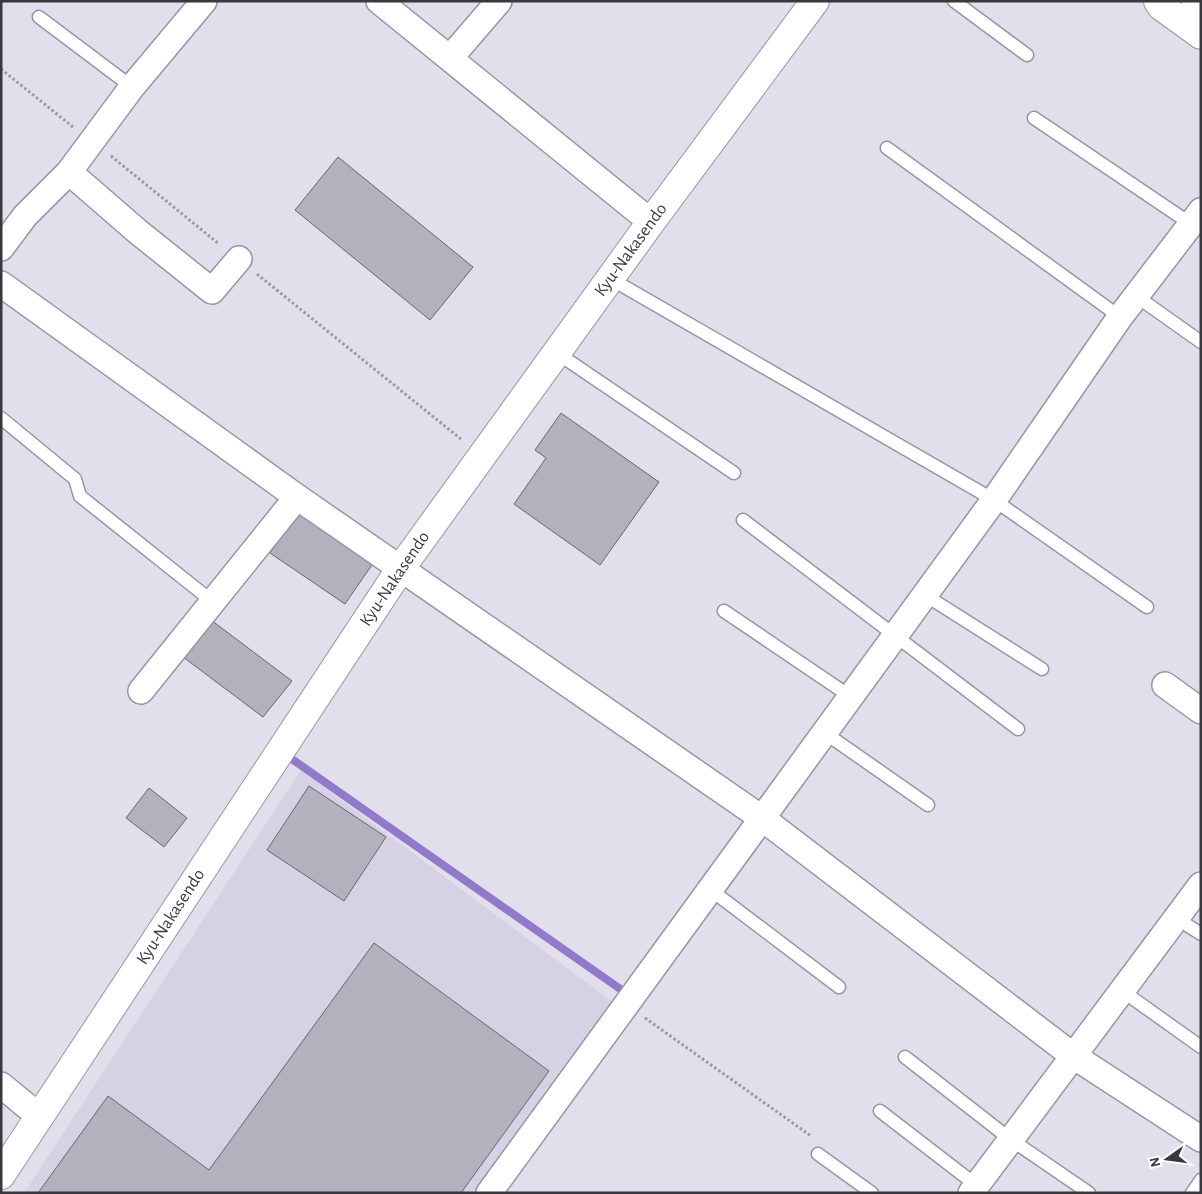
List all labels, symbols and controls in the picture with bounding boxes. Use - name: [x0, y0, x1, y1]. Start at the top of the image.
- street label: Kyu-Nakasendo: [591, 200, 671, 300]
- street label: Kyu-Nakasendo: [357, 528, 433, 630]
- street label: Kyu-Nakasendo: [133, 866, 209, 968]
- north arrow: [1142, 1134, 1192, 1184]
- text: N: [1147, 1155, 1163, 1168]

